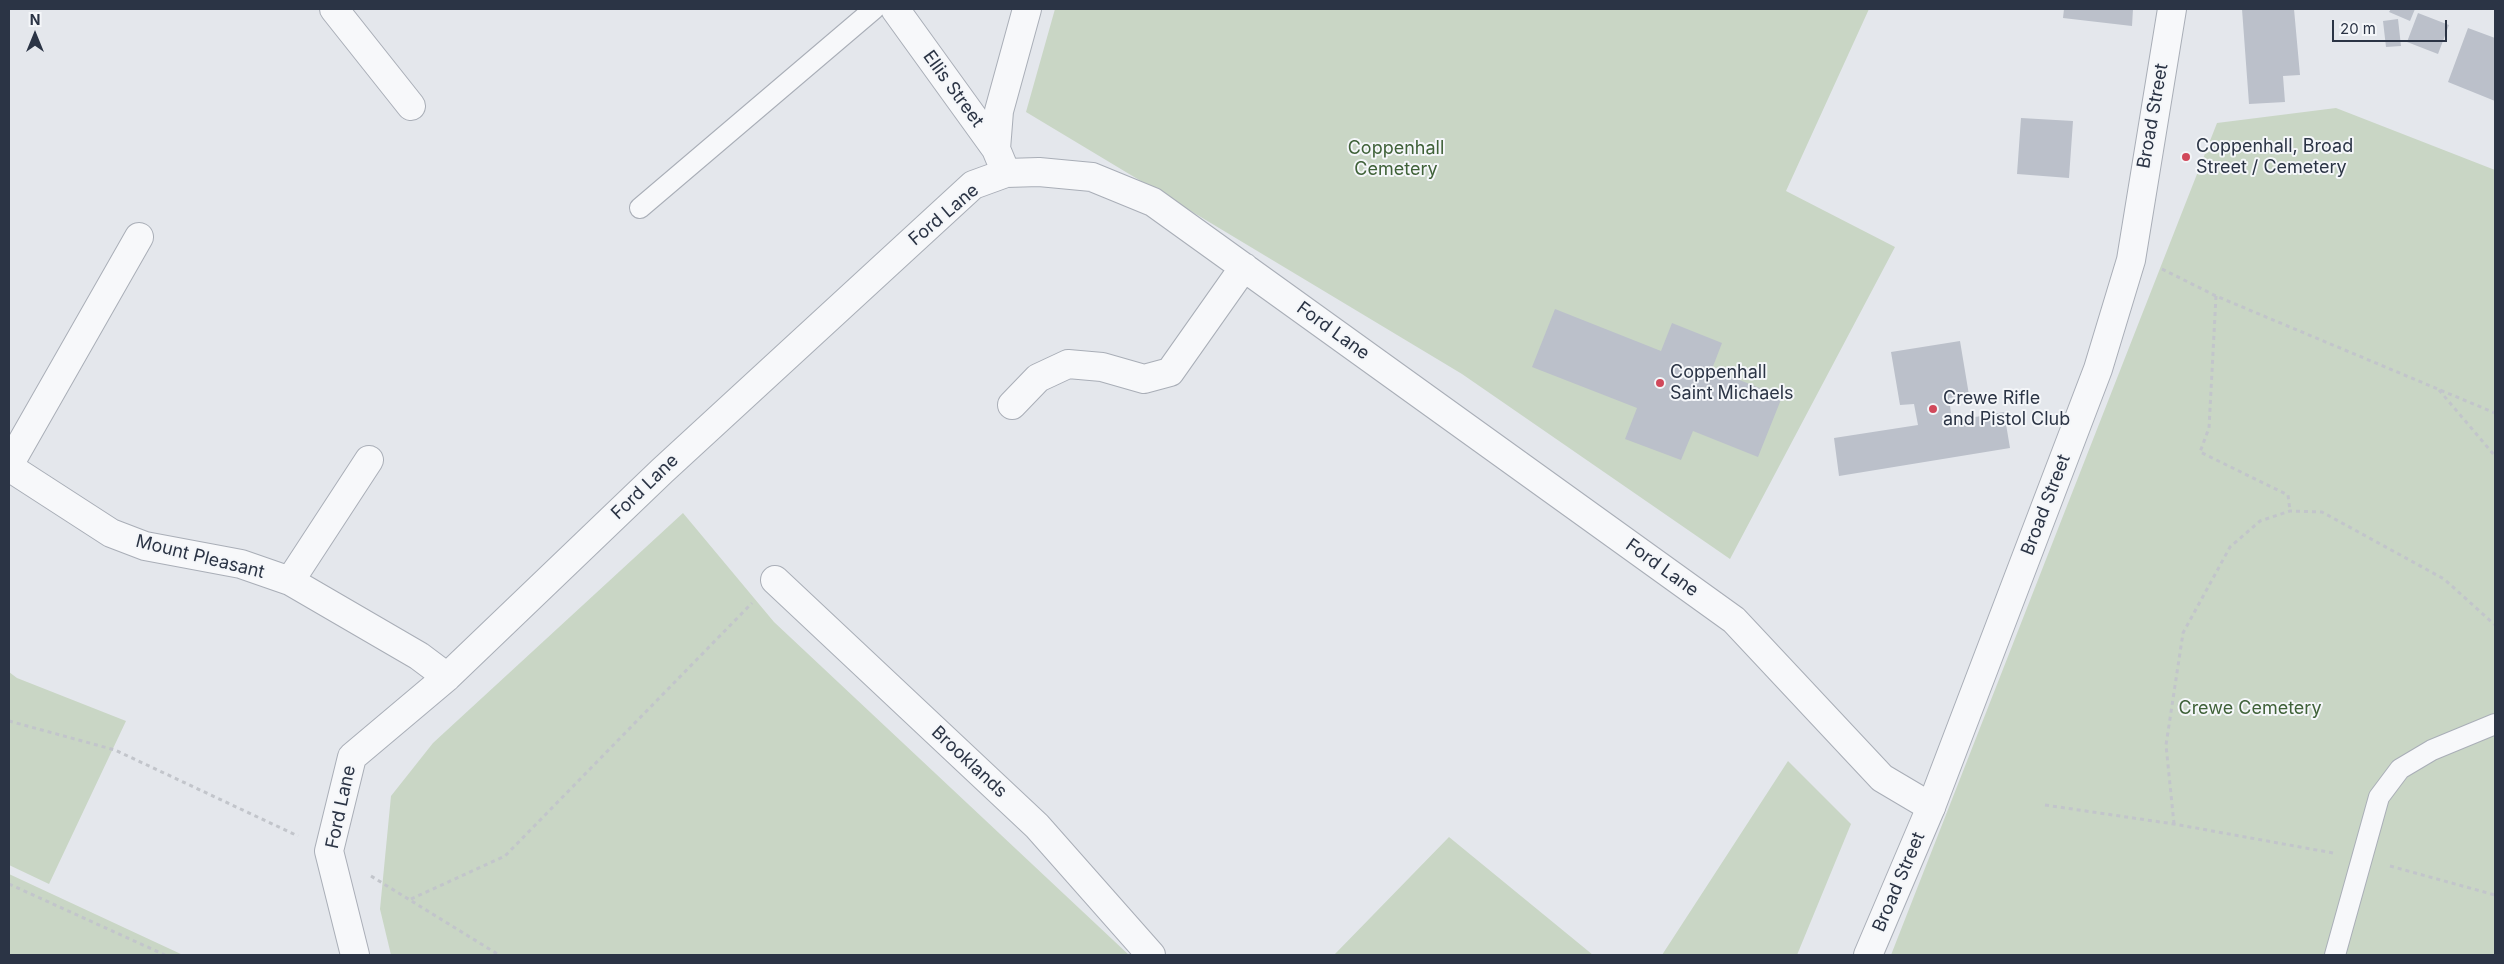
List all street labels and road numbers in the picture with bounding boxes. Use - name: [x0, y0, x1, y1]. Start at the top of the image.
- street label: Ellis Street: [918, 47, 988, 131]
- street label: Broad Street: [2133, 62, 2173, 170]
- street label: Ford Lane: [905, 180, 983, 250]
- street label: Ford Lane: [1292, 297, 1374, 365]
- street label: Ford Lane: [607, 450, 683, 524]
- street label: Broad Street: [2017, 452, 2075, 558]
- street label: Mount Pleasant: [133, 531, 267, 583]
- street label: Ford Lane: [1621, 534, 1703, 602]
- street label: Brooklands: [927, 722, 1011, 802]
- street label: Ford Lane: [322, 763, 360, 851]
- street label: Broad Street: [1868, 829, 1930, 935]

